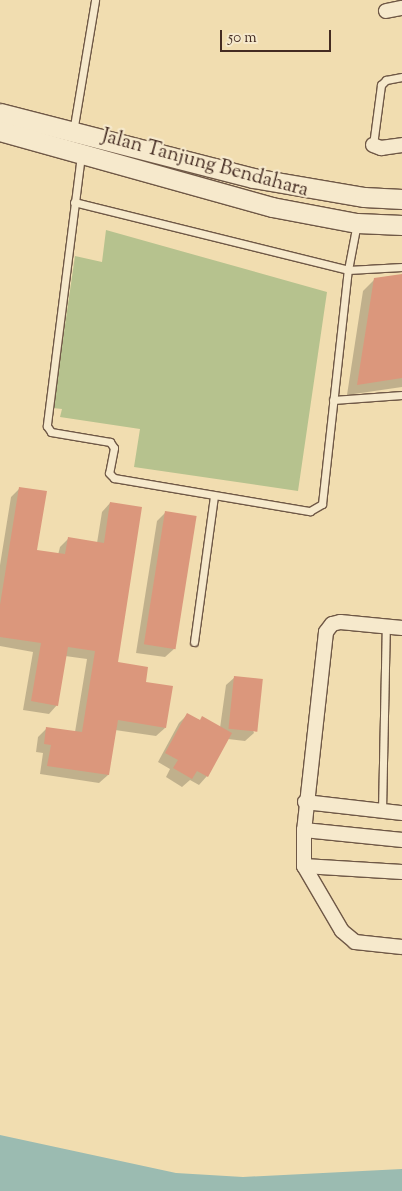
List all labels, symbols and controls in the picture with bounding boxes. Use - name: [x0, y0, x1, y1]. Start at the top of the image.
- scale bar: [222, 20, 333, 52]
- text: 50 m: [228, 28, 257, 49]
- street label: Jalan Tanjung Bendahara: [99, 125, 311, 203]

